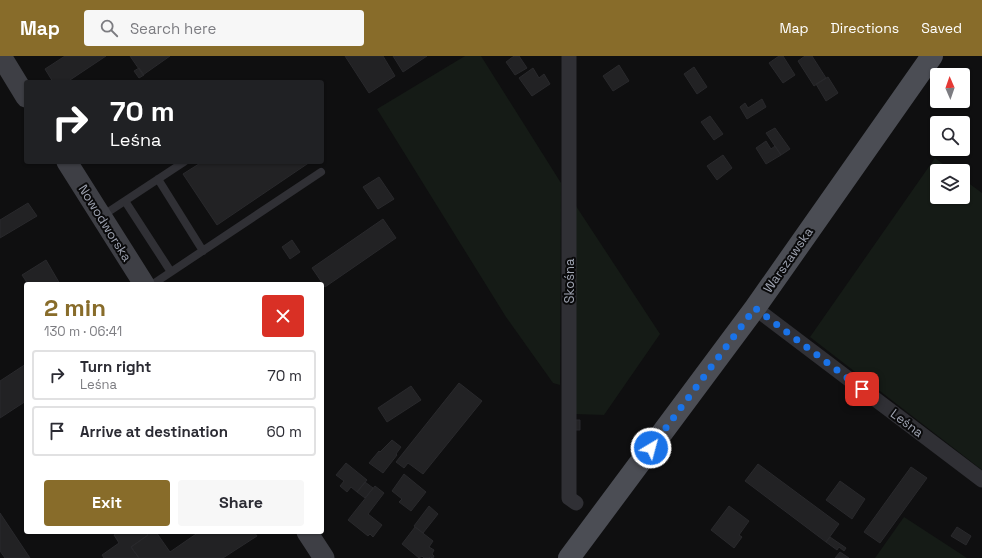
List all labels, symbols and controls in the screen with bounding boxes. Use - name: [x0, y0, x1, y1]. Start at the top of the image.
- search box: [84, 10, 364, 46]
- text: Map: [20, 16, 60, 41]
- icon: search: [98, 17, 120, 39]
- text: Search here: [130, 19, 216, 38]
- text: Map: [779, 19, 809, 37]
- text: Directions: [831, 19, 899, 37]
- text: Saved: [921, 19, 962, 37]
- north arrow: [930, 68, 970, 108]
- map controls: [930, 68, 970, 204]
- text: 70 m: [110, 93, 175, 129]
- icon: right: [44, 96, 96, 148]
- button: search: [930, 116, 970, 156]
- text: Leśna: [110, 128, 161, 151]
- button: layers: [930, 164, 970, 204]
- street label: Nowodworska: [75, 181, 136, 265]
- street label: Warszawska: [759, 224, 817, 296]
- street label: Skośna: [561, 258, 578, 303]
- text: 2 min: [44, 292, 106, 323]
- button: close: [262, 295, 304, 337]
- text: 130 m · 06:41: [44, 323, 122, 340]
- text: Turn right: [80, 357, 151, 376]
- icon: right: [46, 364, 68, 386]
- text: 70 m: [267, 366, 302, 385]
- pin: [845, 372, 879, 406]
- text: Leśna: [80, 376, 117, 393]
- icon: arrive: [851, 378, 873, 400]
- street label: Leśna: [887, 405, 927, 441]
- icon: arrive: [46, 420, 68, 442]
- text: Arrive at destination: [80, 422, 228, 441]
- text: 60 m: [266, 422, 302, 441]
- position arrow: [630, 427, 672, 469]
- button: Exit: [44, 480, 170, 526]
- button: Share: [178, 480, 304, 526]

